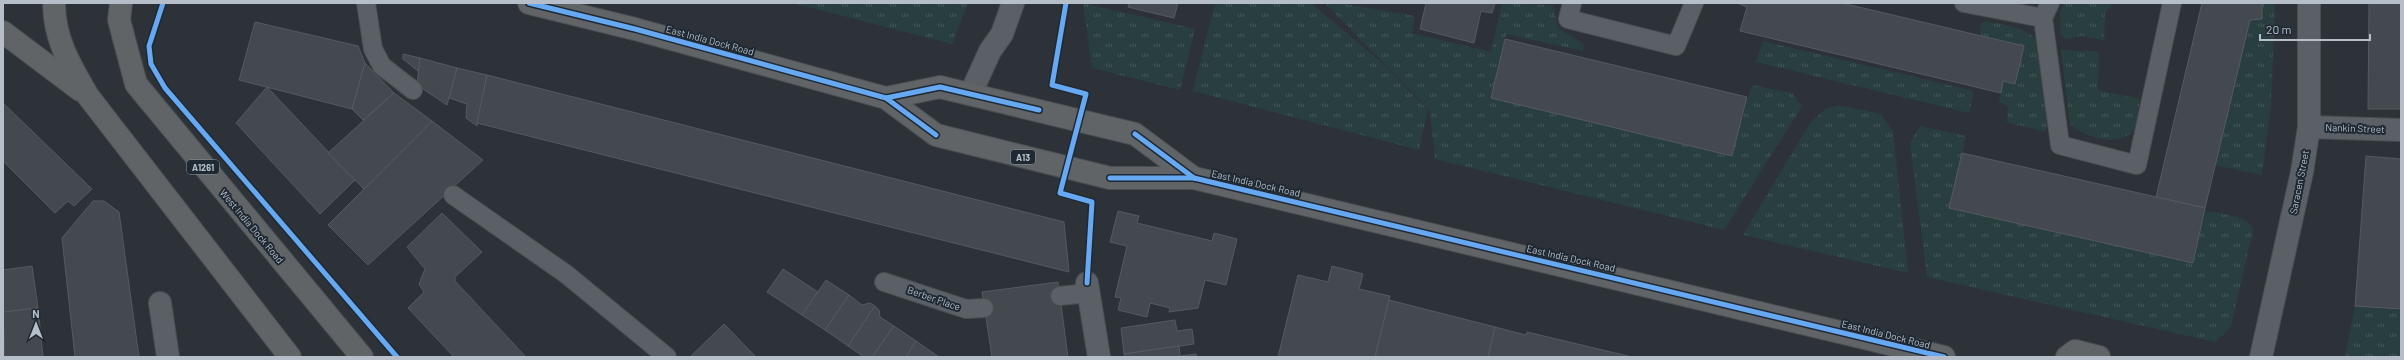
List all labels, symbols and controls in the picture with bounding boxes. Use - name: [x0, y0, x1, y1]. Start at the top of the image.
- scale bar: [2260, 16, 2370, 42]
- street label: East India Dock Road: [665, 22, 755, 58]
- text: 20 m: [2266, 22, 2292, 36]
- street label: Nankin Street: [2325, 121, 2385, 135]
- street label: Saracen Street: [2287, 149, 2311, 215]
- road number: A13: [1011, 150, 1035, 164]
- road number: A1261: [187, 160, 219, 174]
- street label: East India Dock Road: [1211, 167, 1301, 199]
- street label: West India Dock Road: [218, 187, 286, 265]
- street label: East India Dock Road: [1526, 242, 1616, 274]
- street label: Berber Place: [906, 283, 962, 313]
- north arrow: [16, 304, 56, 344]
- text: N: [32, 307, 40, 320]
- street label: East India Dock Road: [1841, 317, 1931, 351]

